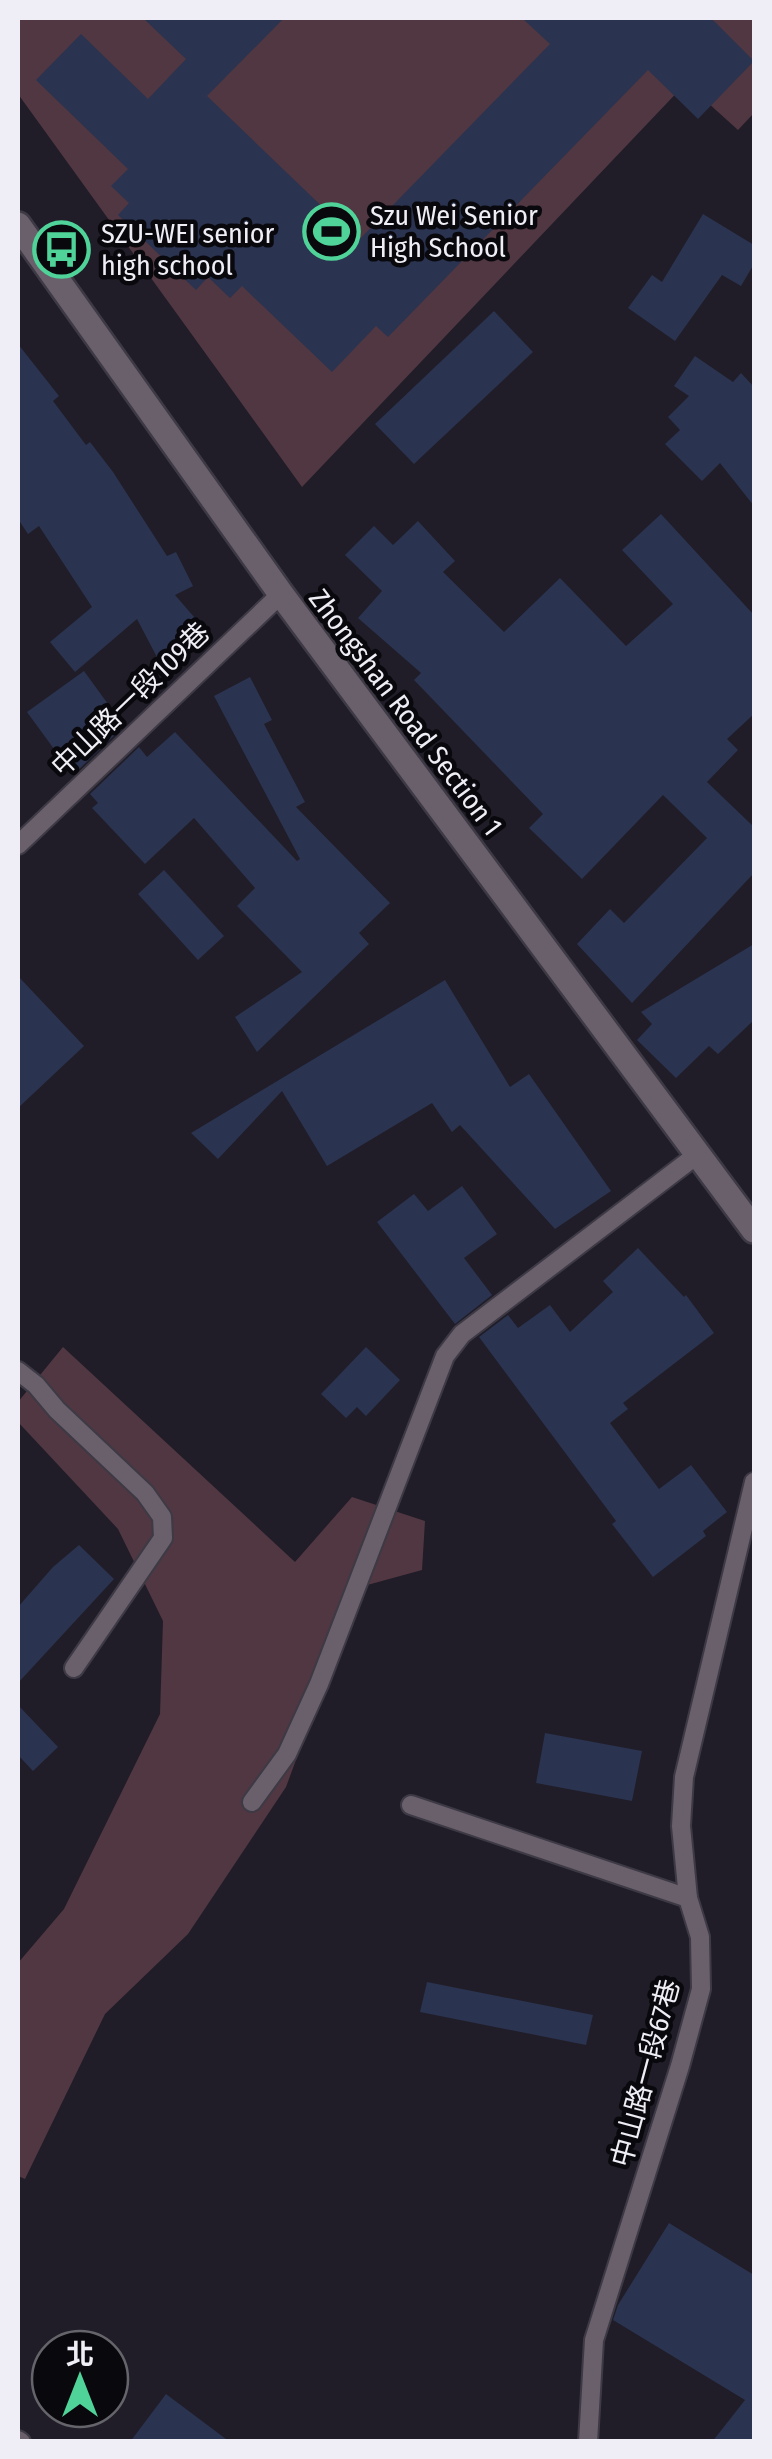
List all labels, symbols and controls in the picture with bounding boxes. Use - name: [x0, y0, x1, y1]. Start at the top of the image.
- place label: Szu Wei Senior High School: [370, 199, 538, 264]
- sports icon: Szu Wei Senior High School: [301, 201, 361, 261]
- place label: SZU-WEI senior high school: [101, 217, 275, 282]
- bus stop icon: SZU-WEI senior high school: [32, 219, 92, 279]
- street label: Zhongshan Road Section 1: [302, 583, 509, 842]
- street label: 中山路一段109巷: [44, 616, 216, 783]
- street label: 中山路一段67巷: [605, 1976, 686, 2170]
- north arrow: [30, 2329, 130, 2429]
- text: 北: [66, 2338, 94, 2371]

